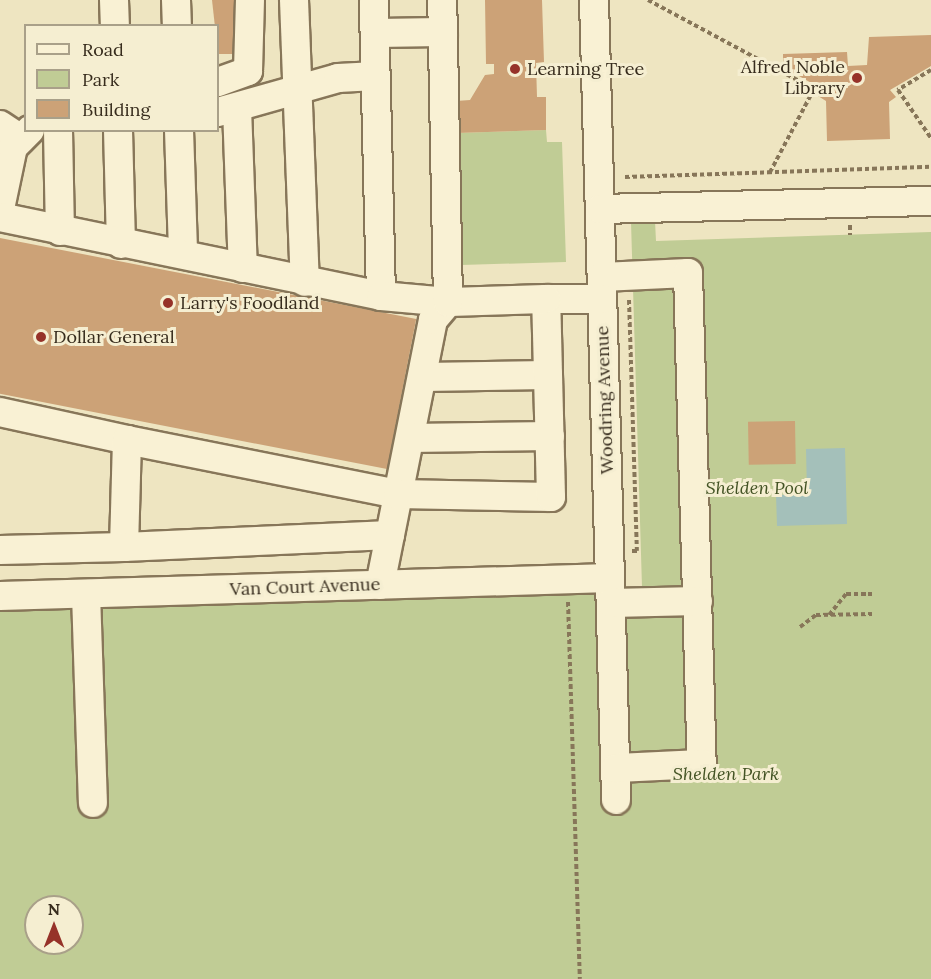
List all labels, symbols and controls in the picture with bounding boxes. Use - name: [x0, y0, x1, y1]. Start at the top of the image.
- legend: [24, 24, 219, 132]
- text: Road: [82, 38, 124, 61]
- place label: Alfred Noble Library: [741, 57, 845, 100]
- place label: Learning Tree: [527, 58, 644, 80]
- marker: Learning Tree: [508, 62, 522, 76]
- text: Park: [82, 68, 119, 91]
- marker: Alfred Noble Library: [850, 71, 864, 85]
- text: Building: [82, 98, 150, 121]
- place label: Larry's Foodland: [180, 292, 320, 314]
- marker: Larry's Foodland: [161, 296, 175, 310]
- street label: Woodring Avenue: [592, 325, 618, 475]
- place label: Dollar General: [53, 326, 175, 348]
- marker: Dollar General: [34, 330, 48, 344]
- park label: Shelden Pool: [706, 477, 808, 499]
- street label: Van Court Avenue: [229, 574, 381, 600]
- park label: Shelden Park: [673, 763, 779, 785]
- north arrow: [24, 895, 84, 955]
- text: N: [48, 899, 60, 919]

